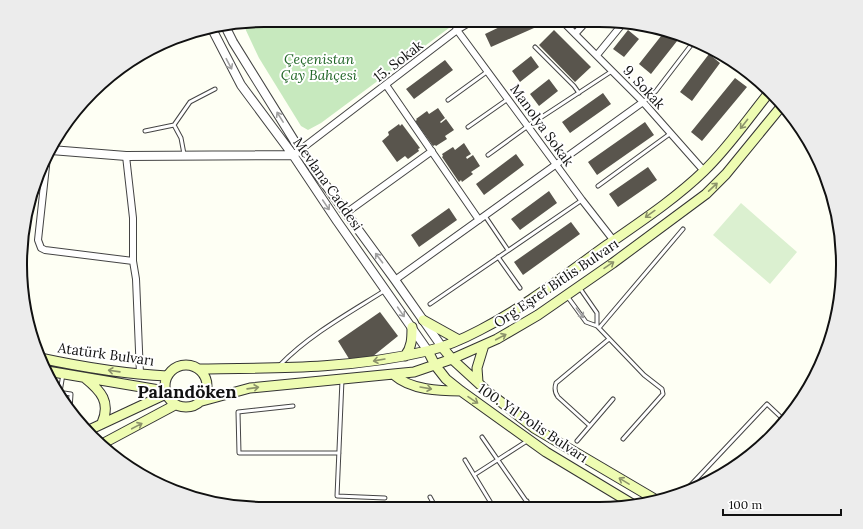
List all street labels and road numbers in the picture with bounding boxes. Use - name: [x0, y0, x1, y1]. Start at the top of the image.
- street label: 15. Sokak: [370, 36, 427, 86]
- street label: 9. Sokak: [619, 61, 669, 113]
- street label: Manolya Sokak: [506, 80, 578, 170]
- street label: Mevlana Caddesi: [289, 134, 367, 234]
- street label: Org Eşref Bitlis Bulvarı: [490, 235, 622, 331]
- street label: Atatürk Bulvarı: [56, 338, 155, 370]
- street label: 100. Yıl Polis Bulvarı: [475, 379, 592, 467]

